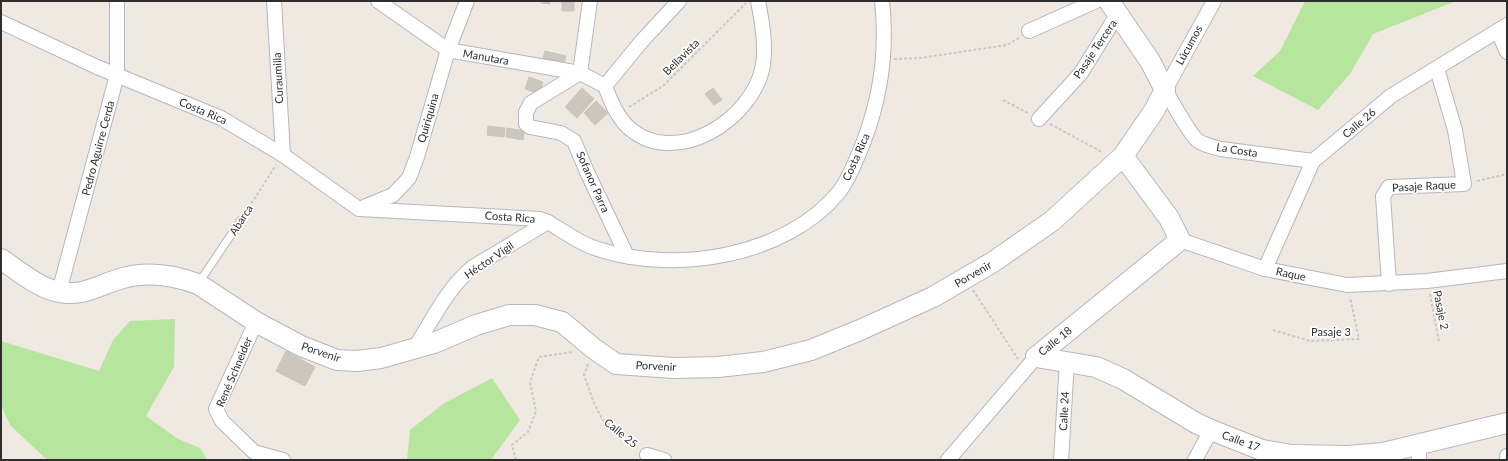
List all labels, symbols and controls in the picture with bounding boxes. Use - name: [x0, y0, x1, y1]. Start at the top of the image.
- street label: Pasaje Tercera: [1070, 17, 1119, 81]
- street label: Lúcumos: [1172, 23, 1205, 67]
- street label: Bellavista: [660, 36, 701, 77]
- street label: Manutara: [462, 46, 510, 67]
- street label: Curaumilla: [270, 52, 285, 104]
- street label: Quiriquina: [414, 92, 441, 144]
- street label: Costa Rica: [177, 95, 229, 126]
- street label: Pedro Aguirre Cerda: [79, 99, 116, 197]
- street label: Calle 26: [1339, 105, 1378, 140]
- street label: Costa Rica: [839, 131, 872, 183]
- street label: La Costa: [1216, 140, 1259, 159]
- street label: Sofanor Parra: [574, 149, 613, 214]
- street label: Pasaje Raque: [1392, 177, 1456, 194]
- street label: Abarca: [226, 202, 255, 237]
- street label: Costa Rica: [484, 208, 536, 225]
- street label: Héctor Vigil: [462, 238, 516, 281]
- street label: Porvenir: [952, 258, 994, 289]
- street label: Raque: [1275, 264, 1307, 283]
- street label: Pasaje 2: [1431, 289, 1452, 331]
- street label: Calle 18: [1035, 323, 1074, 358]
- street label: Pasaje 3: [1311, 325, 1351, 338]
- street label: René Schneider: [213, 335, 254, 409]
- street label: Porvenir: [300, 339, 343, 364]
- street label: Porvenir: [635, 358, 677, 373]
- street label: Calle 24: [1056, 390, 1071, 431]
- street label: Calle 25: [602, 415, 641, 450]
- street label: Calle 17: [1220, 428, 1262, 453]

